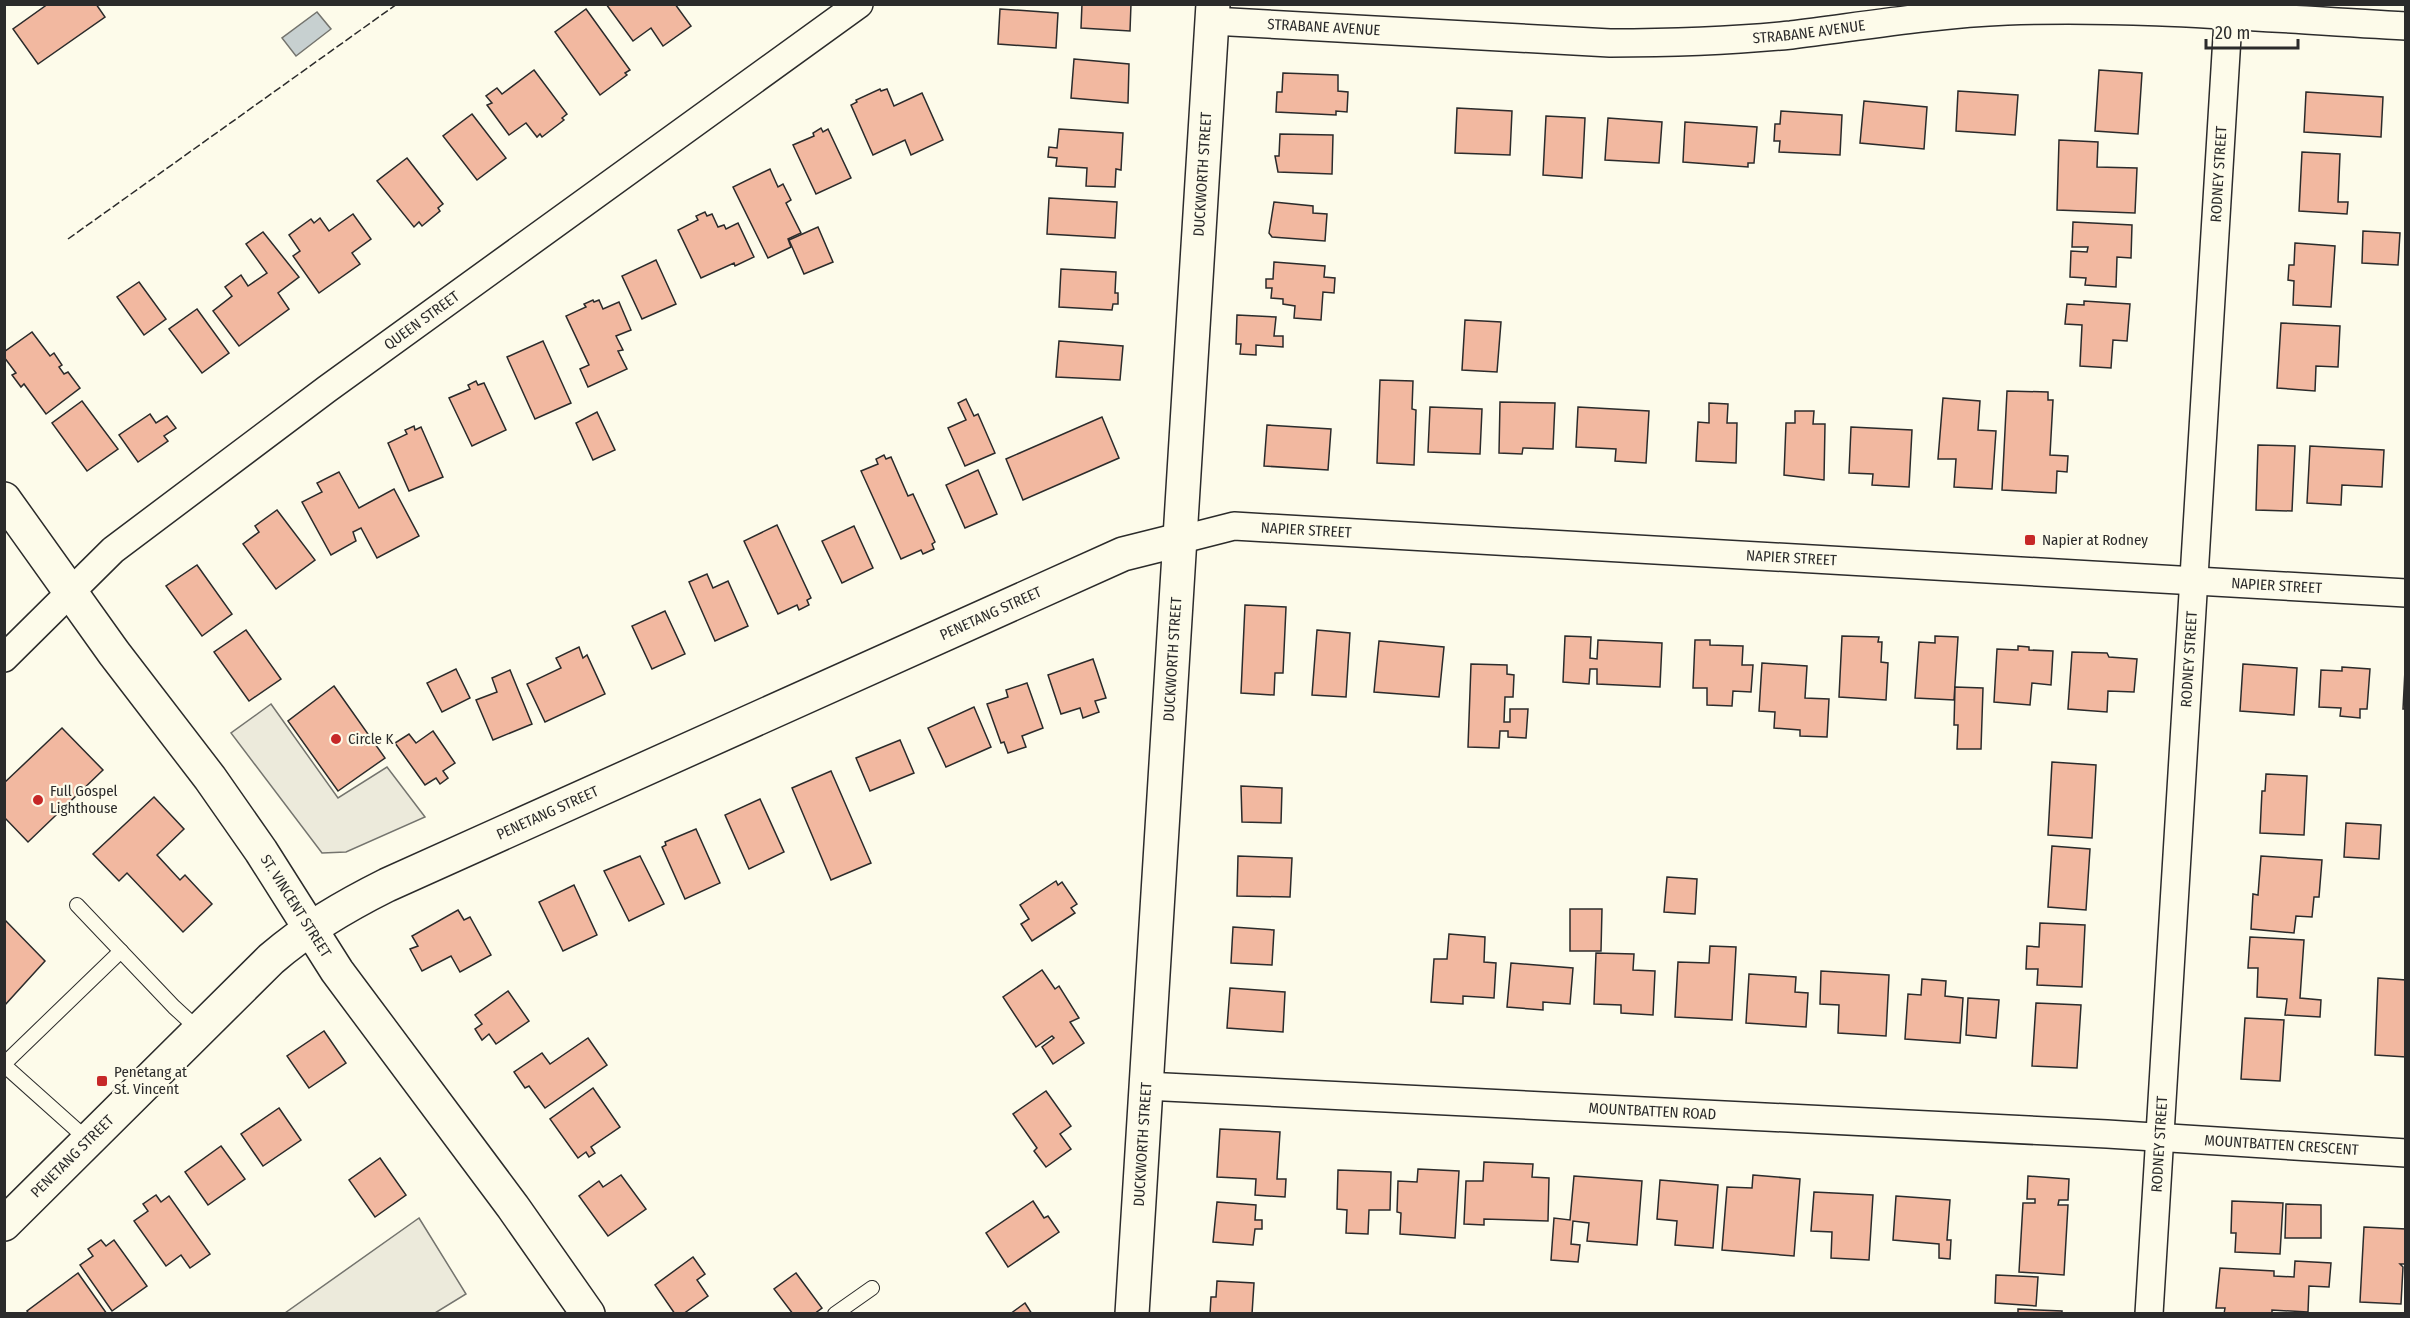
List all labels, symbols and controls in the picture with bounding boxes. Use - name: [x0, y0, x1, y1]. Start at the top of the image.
- scale bar: [2206, 12, 2298, 50]
- street label: STRABANE AVENUE: [1267, 15, 1381, 39]
- street label: STRABANE AVENUE: [1752, 16, 1866, 47]
- text: 20 m: [2215, 22, 2250, 44]
- street label: DUCKWORTH STREET: [1190, 111, 1215, 237]
- street label: RODNEY STREET: [2207, 125, 2231, 223]
- street label: QUEEN STREET: [381, 287, 463, 354]
- street label: NAPIER STREET: [1260, 519, 1352, 542]
- place label: Napier at Rodney: [2042, 531, 2148, 549]
- marker: Napier at Rodney: [2023, 533, 2037, 547]
- street label: NAPIER STREET: [1745, 546, 1837, 569]
- street label: NAPIER STREET: [2231, 574, 2322, 597]
- street label: PENETANG STREET: [937, 583, 1044, 644]
- street label: DUCKWORTH STREET: [1160, 596, 1185, 722]
- street label: RODNEY STREET: [2177, 610, 2201, 708]
- place label: Circle K: [348, 730, 393, 748]
- marker: Circle K: [329, 732, 343, 746]
- place label: Full Gospel Lighthouse: [50, 782, 118, 817]
- street label: PENETANG STREET: [494, 782, 601, 844]
- marker: Full Gospel Lighthouse: [31, 793, 45, 807]
- street label: ST. VINCENT STREET: [257, 851, 335, 961]
- place label: Penetang at St. Vincent: [114, 1063, 187, 1098]
- marker: Penetang at St. Vincent: [95, 1074, 109, 1088]
- street label: DUCKWORTH STREET: [1130, 1082, 1155, 1207]
- street label: RODNEY STREET: [2147, 1096, 2171, 1193]
- street label: MOUNTBATTEN ROAD: [1588, 1099, 1717, 1123]
- street label: PENETANG STREET: [27, 1111, 117, 1201]
- street label: MOUNTBATTEN CRESCENT: [2204, 1131, 2359, 1159]

